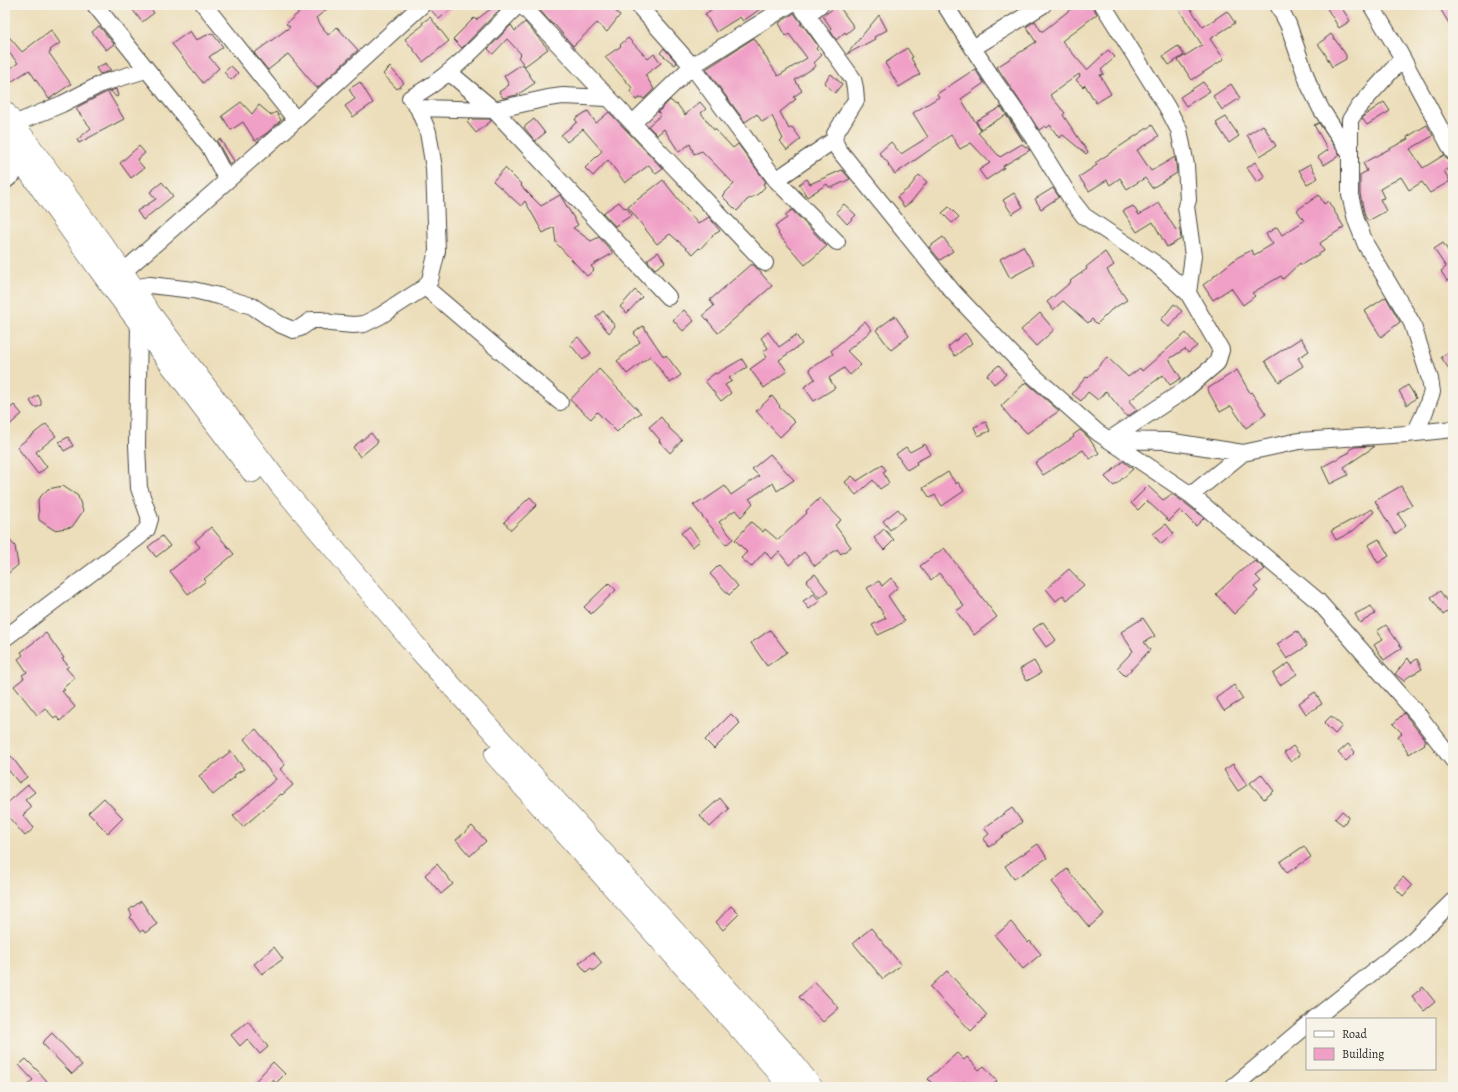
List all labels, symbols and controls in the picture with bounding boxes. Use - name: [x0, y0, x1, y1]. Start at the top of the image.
- legend: [1306, 1018, 1436, 1070]
- text: Road: [1342, 1026, 1368, 1042]
- text: Building: [1342, 1046, 1384, 1062]

